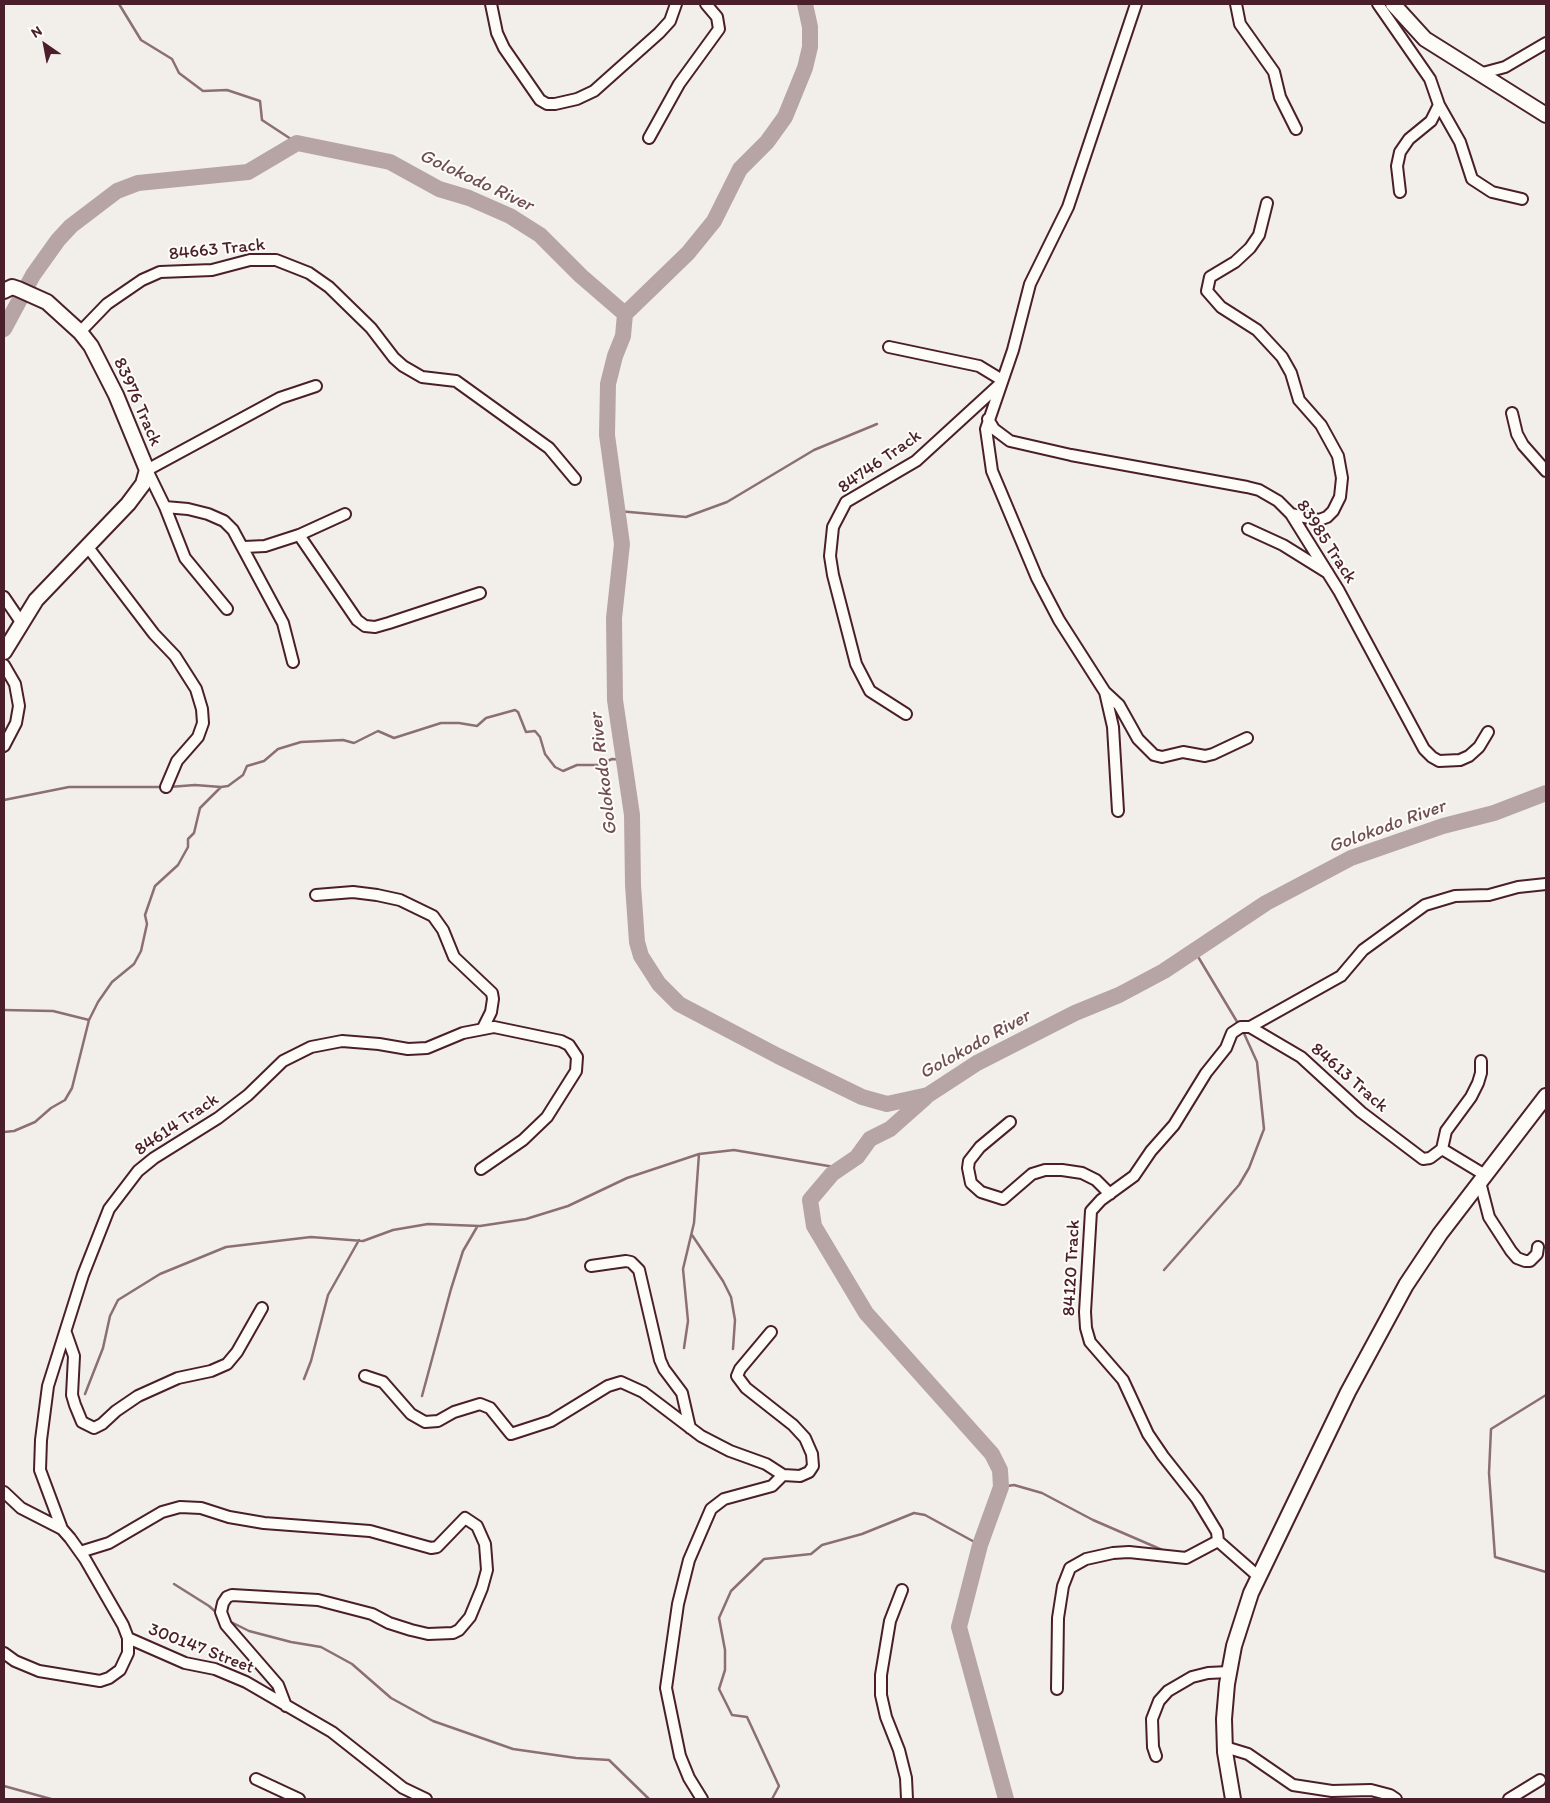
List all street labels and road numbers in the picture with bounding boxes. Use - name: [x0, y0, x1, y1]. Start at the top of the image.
- street label: 84663 Track: [168, 234, 266, 266]
- street label: 83976 Track: [108, 354, 166, 450]
- street label: 84746 Track: [834, 425, 926, 499]
- street label: 83985 Track: [1291, 496, 1361, 588]
- street label: 84613 Track: [1306, 1039, 1392, 1117]
- street label: 84614 Track: [131, 1089, 223, 1161]
- street label: 84120 Track: [1059, 1219, 1085, 1317]
- street label: 300147 Street: [145, 1619, 257, 1679]

